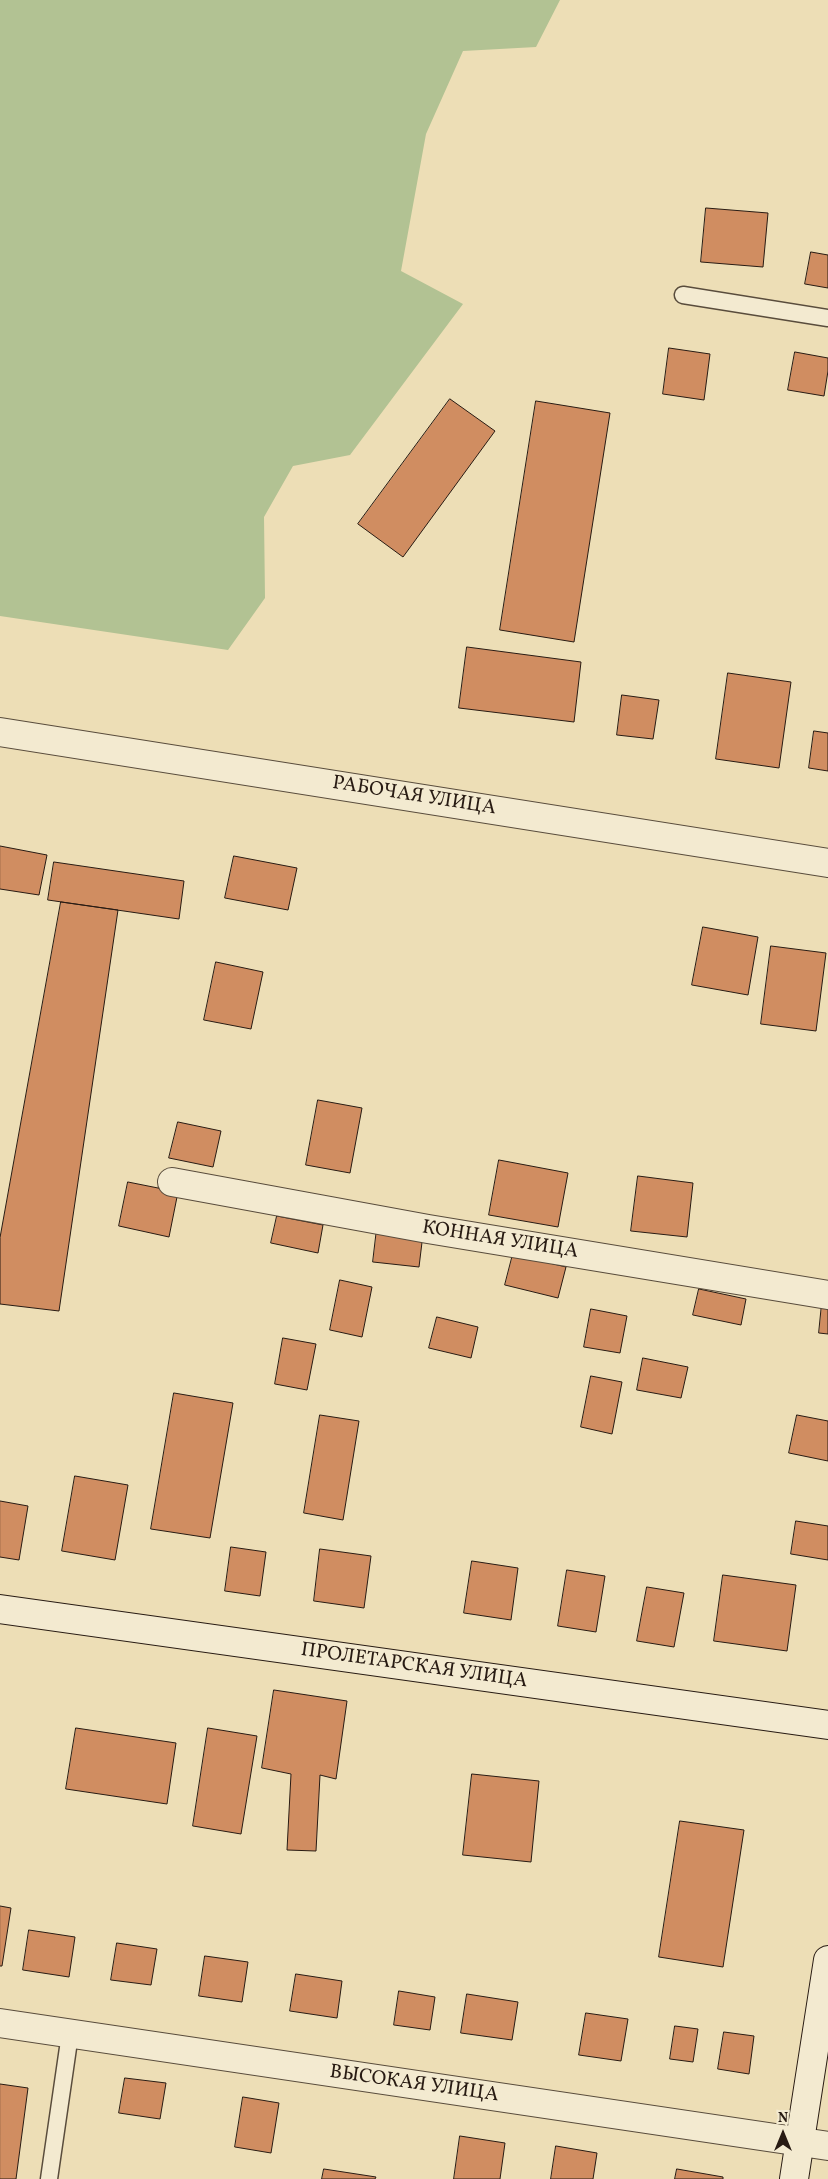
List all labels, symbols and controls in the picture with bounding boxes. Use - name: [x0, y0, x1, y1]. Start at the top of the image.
- street label: РАБОЧАЯ УЛИЦА: [330, 772, 498, 822]
- street label: КОННАЯ УЛИЦА: [420, 1217, 580, 1265]
- street label: ПРОЛЕТАРСКАЯ УЛИЦА: [299, 1639, 529, 1695]
- street label: ВЫСОКАЯ УЛИЦА: [328, 2061, 500, 2109]
- north arrow: [758, 2109, 808, 2159]
- text: N: [778, 2109, 788, 2128]

